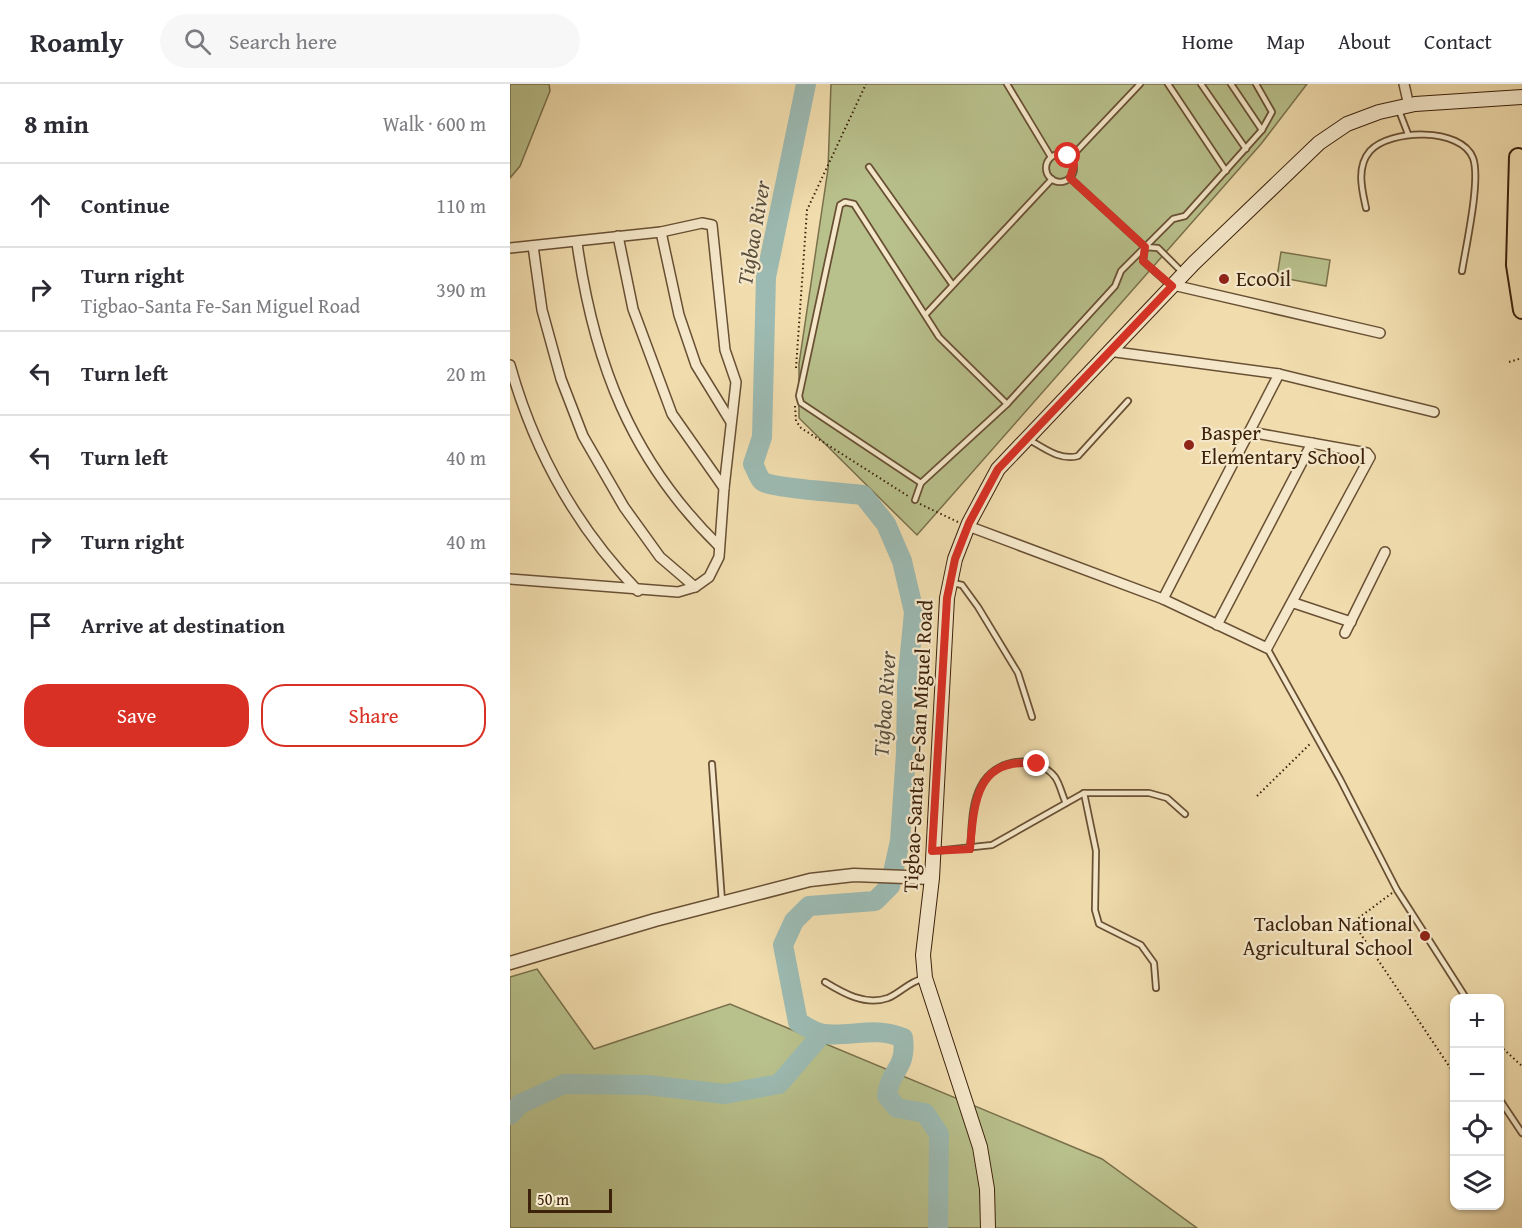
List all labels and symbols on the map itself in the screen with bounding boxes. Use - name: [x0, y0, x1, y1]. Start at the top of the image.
- route start: [1054, 142, 1080, 168]
- water label: Tigbao River: [728, 177, 778, 288]
- place label: EcoOil: [1236, 263, 1291, 294]
- marker: EcoOil: [1217, 272, 1231, 286]
- place label: Basper Elementary School: [1201, 417, 1366, 472]
- marker: Basper Elementary School: [1182, 438, 1196, 452]
- street label: Tigbao-Santa Fe-San Miguel Road: [894, 598, 941, 893]
- water label: Tigbao River: [864, 649, 904, 758]
- route end: [1023, 750, 1049, 776]
- place label: Tacloban National Agricultural School: [1243, 908, 1413, 963]
- marker: Tacloban National Agricultural School: [1418, 929, 1432, 943]
- scale bar: [528, 1186, 612, 1214]

